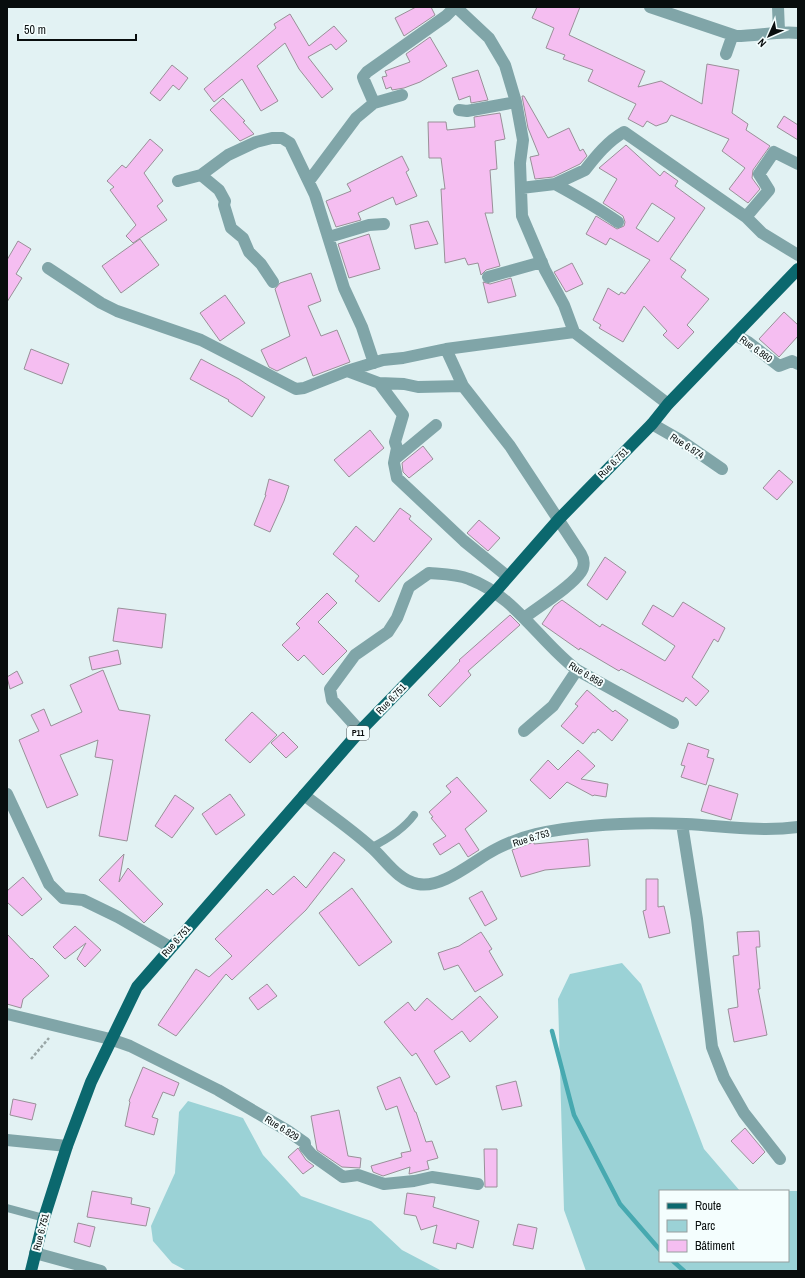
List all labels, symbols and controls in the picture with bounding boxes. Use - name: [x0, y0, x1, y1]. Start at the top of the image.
- scale bar: [18, 16, 136, 42]
- north arrow: [749, 16, 789, 56]
- text: 50 m: [24, 22, 46, 38]
- text: N: [755, 36, 769, 50]
- street label: Rue 6.860: [737, 333, 775, 366]
- street label: Rue 6.874: [668, 430, 707, 462]
- street label: Rue 6.751: [595, 445, 631, 481]
- street label: Rue 6.858: [566, 659, 606, 690]
- street label: Rue 6.751: [373, 681, 409, 717]
- road number: P11: [347, 726, 369, 740]
- street label: Rue 6.753: [511, 826, 551, 850]
- street label: Rue 6.751: [159, 922, 194, 960]
- street label: Rue 6.829: [263, 1112, 302, 1144]
- legend: [659, 1190, 789, 1262]
- text: Route: [695, 1198, 721, 1214]
- street label: Rue 6.751: [30, 1212, 52, 1252]
- text: Parc: [695, 1218, 715, 1234]
- text: Bâtiment: [695, 1238, 735, 1254]

